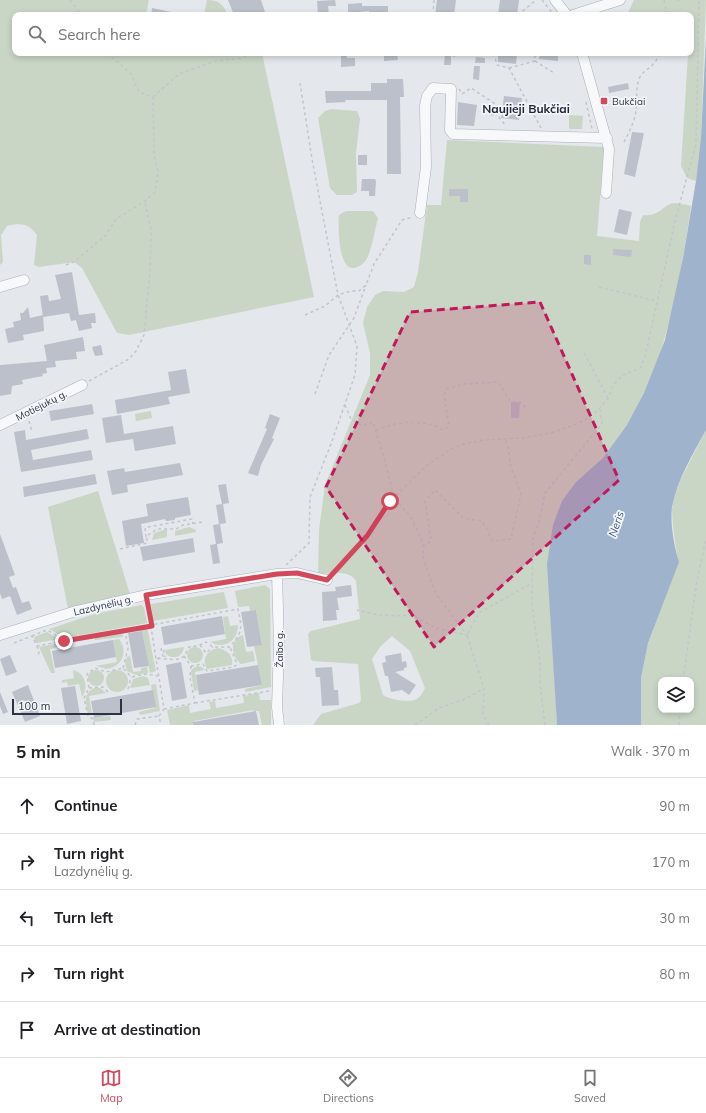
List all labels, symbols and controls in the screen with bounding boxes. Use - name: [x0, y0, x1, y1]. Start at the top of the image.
- search box: [12, 12, 694, 56]
- icon: search: [26, 23, 48, 45]
- text: Search here: [58, 25, 140, 44]
- place label: Bukčiai: [612, 95, 645, 108]
- marker: Bukčiai: [599, 96, 609, 106]
- district label: Naujieji Bukčiai: [482, 101, 570, 116]
- street label: Motiejukų g.: [14, 387, 69, 424]
- route start: [381, 492, 399, 510]
- water label: Neris: [605, 509, 627, 539]
- street label: Lazdynėlių g.: [72, 592, 134, 619]
- street label: Žaibo g.: [273, 631, 286, 667]
- route end: [55, 632, 73, 650]
- map controls: [658, 677, 694, 713]
- button: layers: [658, 677, 694, 713]
- scale bar: [12, 697, 122, 716]
- text: 100 m: [18, 699, 50, 713]
- text: 5 min: [16, 741, 61, 762]
- text: Walk · 370 m: [611, 743, 690, 759]
- icon: ahead: [16, 795, 38, 817]
- text: Continue: [54, 796, 117, 815]
- text: 90 m: [660, 798, 690, 814]
- text: Turn right: [54, 844, 124, 863]
- icon: right: [16, 851, 38, 873]
- text: 170 m: [652, 854, 690, 870]
- text: Lazdynėlių g.: [54, 863, 133, 879]
- icon: left: [16, 907, 38, 929]
- text: Turn left: [54, 908, 113, 927]
- text: 30 m: [660, 910, 690, 926]
- icon: right: [16, 963, 38, 985]
- text: Turn right: [54, 964, 124, 983]
- text: 80 m: [660, 966, 690, 982]
- icon: arrive: [16, 1019, 38, 1041]
- text: Arrive at destination: [54, 1020, 201, 1039]
- tab: Map: [100, 1067, 123, 1105]
- tab: Directions: [323, 1067, 374, 1105]
- tab: Saved: [574, 1067, 606, 1105]

